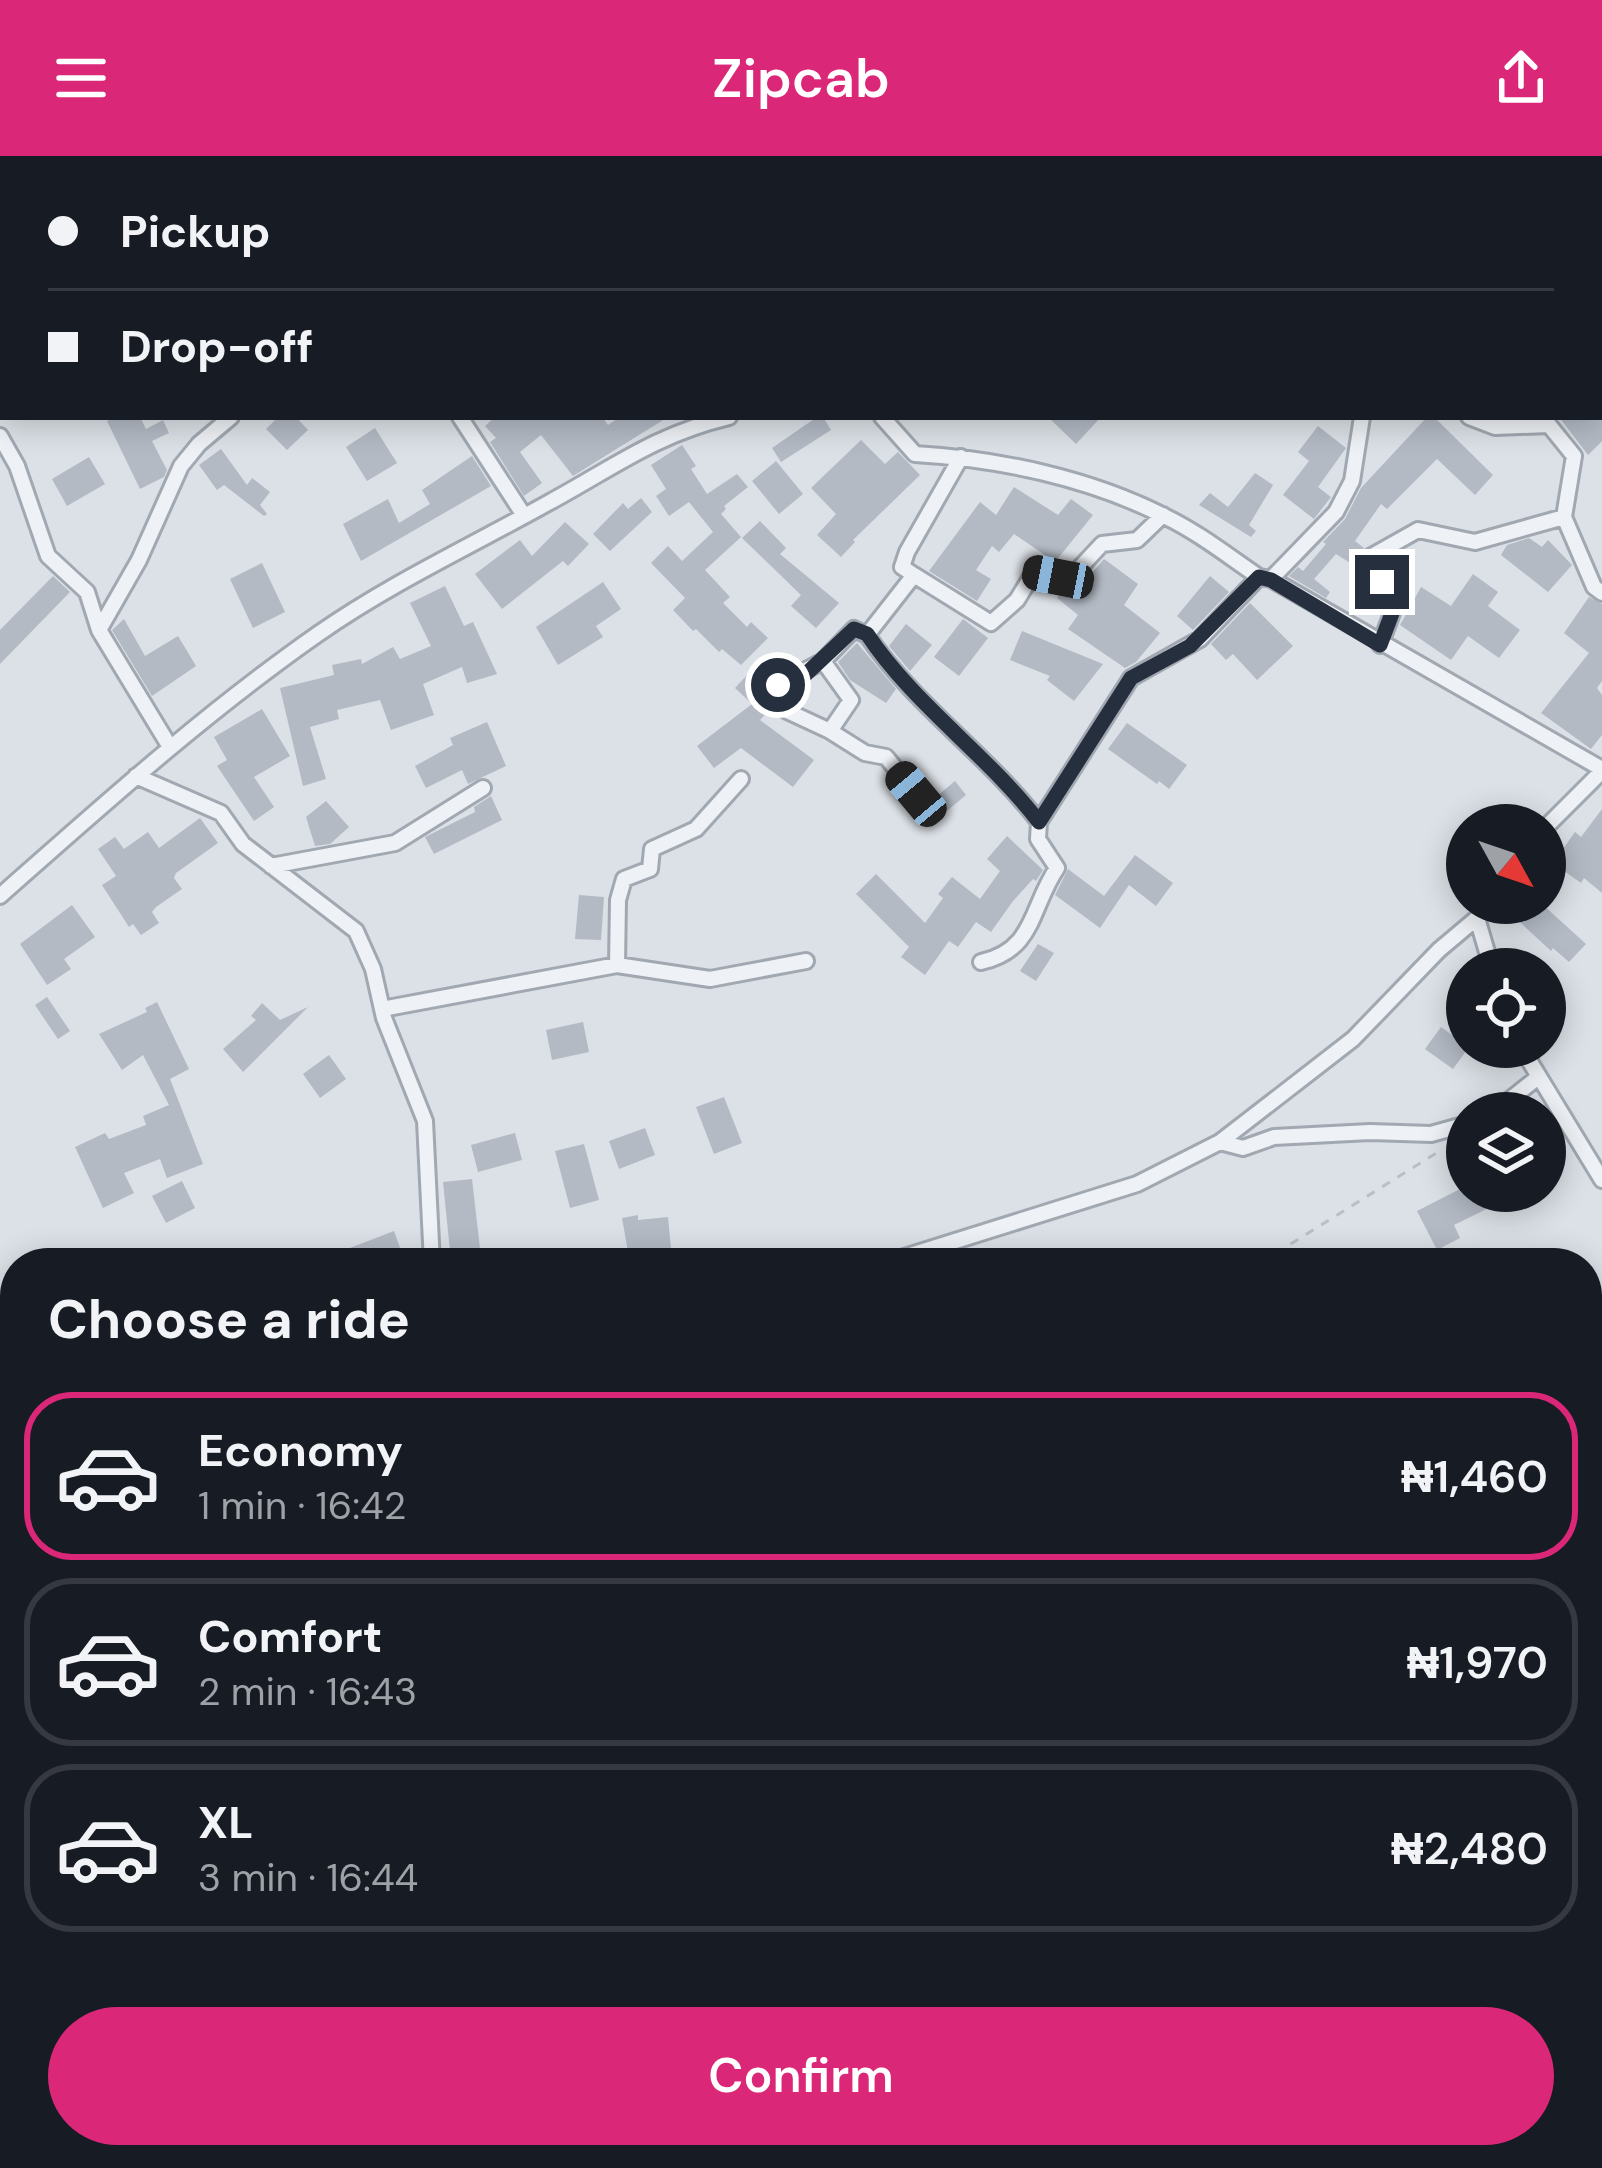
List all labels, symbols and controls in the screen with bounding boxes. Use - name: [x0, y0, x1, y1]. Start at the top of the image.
- text: Zipcab: [712, 43, 890, 114]
- icon: menu: [48, 45, 114, 111]
- icon: share: [1488, 45, 1554, 111]
- text: Pickup: [120, 202, 270, 261]
- text: Drop-off: [120, 317, 314, 376]
- car: [1019, 552, 1097, 602]
- route end: [1355, 555, 1409, 609]
- route start: [751, 658, 805, 712]
- car: [879, 755, 953, 833]
- north arrow: [1446, 804, 1566, 924]
- map controls: [1446, 804, 1566, 1212]
- button: locate: [1446, 948, 1566, 1068]
- button: layers: [1446, 1092, 1566, 1212]
- text: Choose a ride: [48, 1284, 410, 1355]
- text: Economy: [198, 1421, 403, 1480]
- icon: car: [54, 1422, 162, 1530]
- text: ₦1,460: [1401, 1447, 1548, 1506]
- text: 1 min · 16:42: [198, 1480, 406, 1531]
- text: Comfort: [198, 1607, 382, 1666]
- icon: car: [54, 1608, 162, 1716]
- text: ₦1,970: [1407, 1633, 1548, 1692]
- text: 2 min · 16:43: [198, 1666, 417, 1717]
- text: XL: [198, 1793, 253, 1852]
- icon: car: [54, 1794, 162, 1902]
- text: ₦2,480: [1391, 1819, 1548, 1878]
- text: 3 min · 16:44: [198, 1852, 418, 1903]
- button: Confirm: [48, 2007, 1554, 2145]

